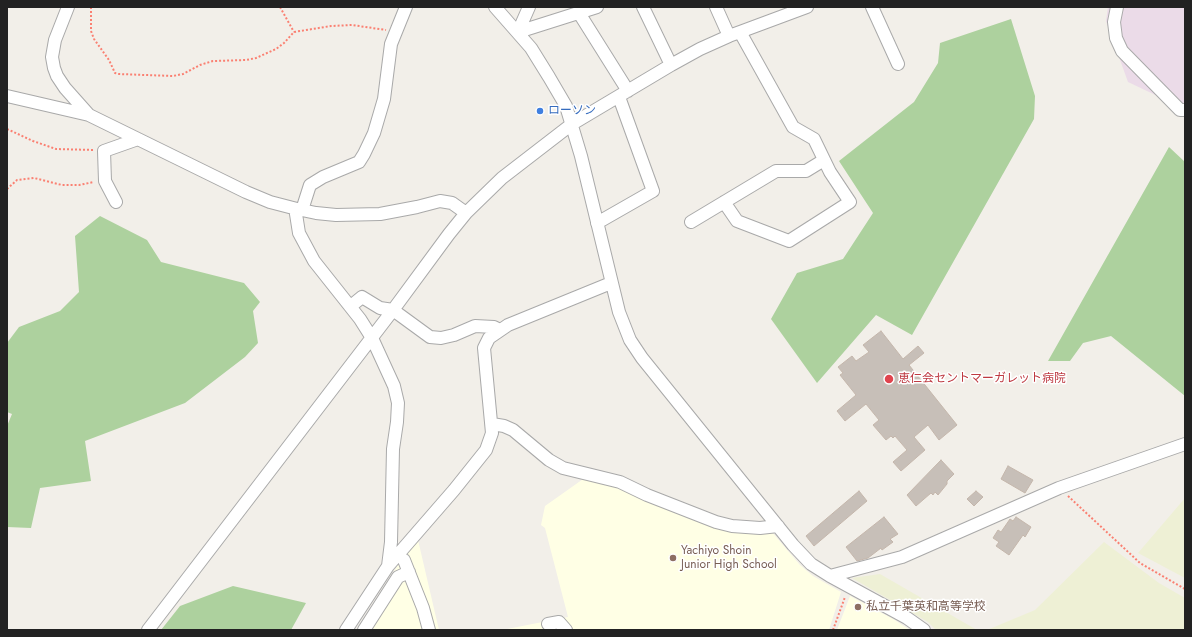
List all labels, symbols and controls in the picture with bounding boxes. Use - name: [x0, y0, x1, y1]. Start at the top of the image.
- place label: ローソン: [548, 104, 596, 118]
- marker: ローソン: [535, 106, 545, 116]
- place label: 恵仁会セントマーガレット病院: [898, 372, 1066, 386]
- marker: 恵仁会セントマーガレット病院: [883, 373, 895, 385]
- place label: Yachiyo Shoin Junior High School: [681, 544, 777, 572]
- marker: Yachiyo Shoin Junior High School: [668, 553, 678, 563]
- place label: 私立千葉英和高等学校: [866, 600, 986, 614]
- marker: 私立千葉英和高等学校: [853, 602, 863, 612]

